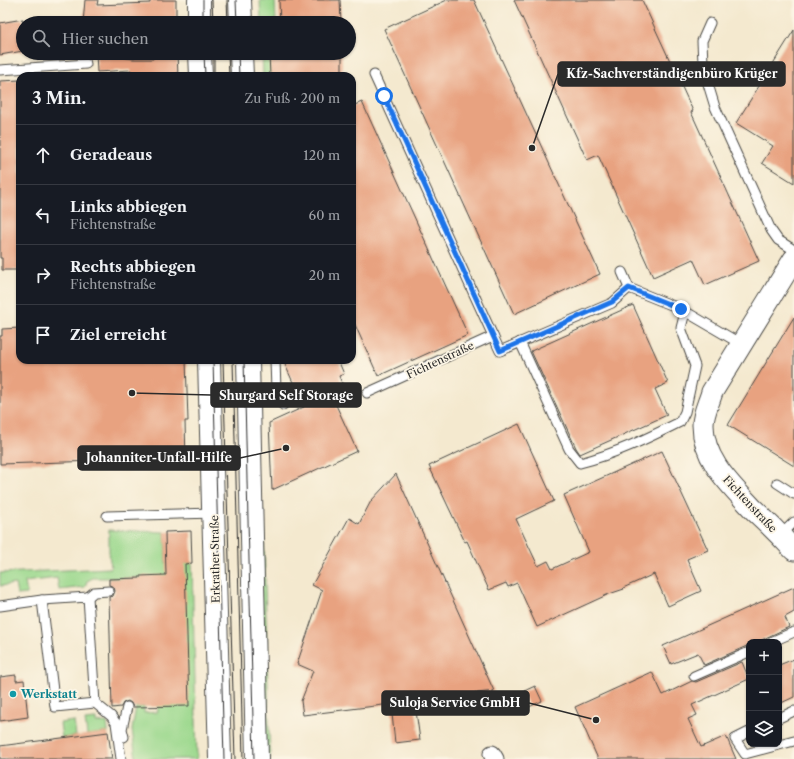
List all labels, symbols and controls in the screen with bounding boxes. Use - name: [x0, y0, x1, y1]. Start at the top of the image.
- search box: [16, 16, 356, 60]
- icon: search: [30, 27, 52, 49]
- text: Hier suchen: [62, 29, 149, 48]
- callout: Kfz-Sachverständigenbüro Krüger: [558, 62, 785, 86]
- text: Kfz-Sachverständigenbüro Krüger: [566, 66, 778, 81]
- route start: [375, 87, 393, 105]
- text: 3 Min.: [32, 88, 86, 108]
- text: Zu Fuß · 200 m: [245, 90, 340, 106]
- icon: ahead: [32, 144, 54, 166]
- text: Geradeaus: [70, 145, 152, 164]
- text: 120 m: [303, 147, 340, 163]
- text: Links abbiegen: [70, 197, 187, 216]
- icon: left: [32, 204, 54, 226]
- text: 60 m: [309, 207, 340, 223]
- text: Fichtenstraße: [70, 216, 156, 232]
- text: Rechts abbiegen: [70, 257, 196, 276]
- icon: right: [32, 264, 54, 286]
- text: 20 m: [309, 267, 340, 283]
- text: Fichtenstraße: [70, 276, 156, 292]
- route end: [672, 300, 690, 318]
- icon: arrive: [32, 324, 54, 346]
- text: Ziel erreicht: [70, 325, 166, 344]
- street label: Fichtenstraße: [404, 338, 476, 382]
- callout: Shurgard Self Storage: [211, 383, 361, 407]
- text: Shurgard Self Storage: [219, 388, 353, 403]
- callout: Johanniter-Unfall-Hilfe: [78, 446, 240, 470]
- text: Johanniter-Unfall-Hilfe: [84, 450, 232, 465]
- street label: Fichtenstraße: [720, 473, 780, 535]
- street label: Erkrather Straße: [207, 515, 223, 603]
- map controls: [746, 639, 782, 747]
- button: +: [746, 639, 782, 675]
- button: −: [746, 675, 782, 711]
- place label: Werkstatt: [20, 687, 78, 701]
- marker: Werkstatt: [8, 689, 18, 699]
- callout: Suloja Service GmbH: [382, 691, 529, 715]
- text: Suloja Service GmbH: [390, 695, 521, 710]
- button: layers: [746, 711, 782, 747]

